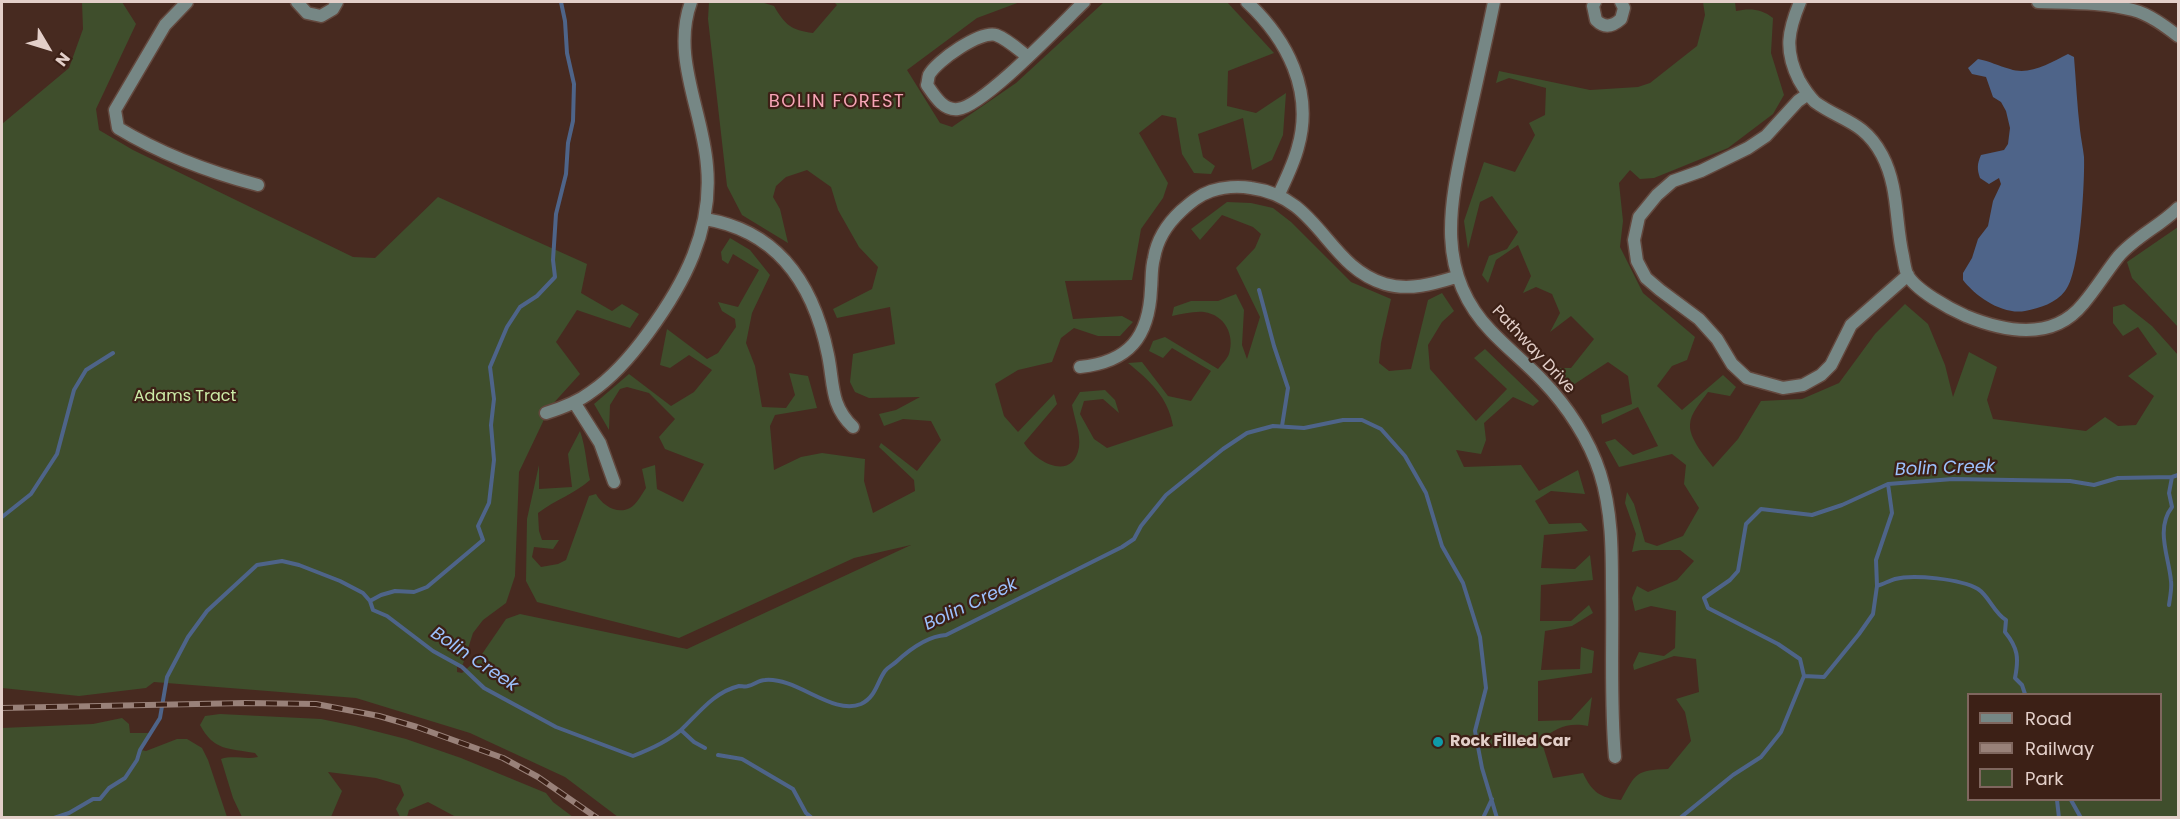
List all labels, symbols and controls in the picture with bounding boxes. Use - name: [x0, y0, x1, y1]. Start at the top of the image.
- north arrow: [18, 18, 78, 78]
- text: N: [50, 48, 75, 71]
- district label: BOLIN FOREST: [769, 91, 905, 113]
- street label: Pathway Drive: [1487, 302, 1579, 398]
- park label: Adams Tract: [134, 387, 236, 407]
- water label: Bolin Creek: [1894, 456, 1996, 482]
- water label: Bolin Creek: [921, 574, 1021, 636]
- water label: Bolin Creek: [426, 623, 522, 697]
- legend: [1967, 693, 2162, 801]
- text: Road: [2025, 706, 2072, 731]
- place label: Rock Filled Car: [1450, 732, 1571, 752]
- marker: Rock Filled Car: [1431, 735, 1445, 749]
- text: Railway: [2025, 736, 2094, 761]
- text: Park: [2025, 766, 2064, 791]

